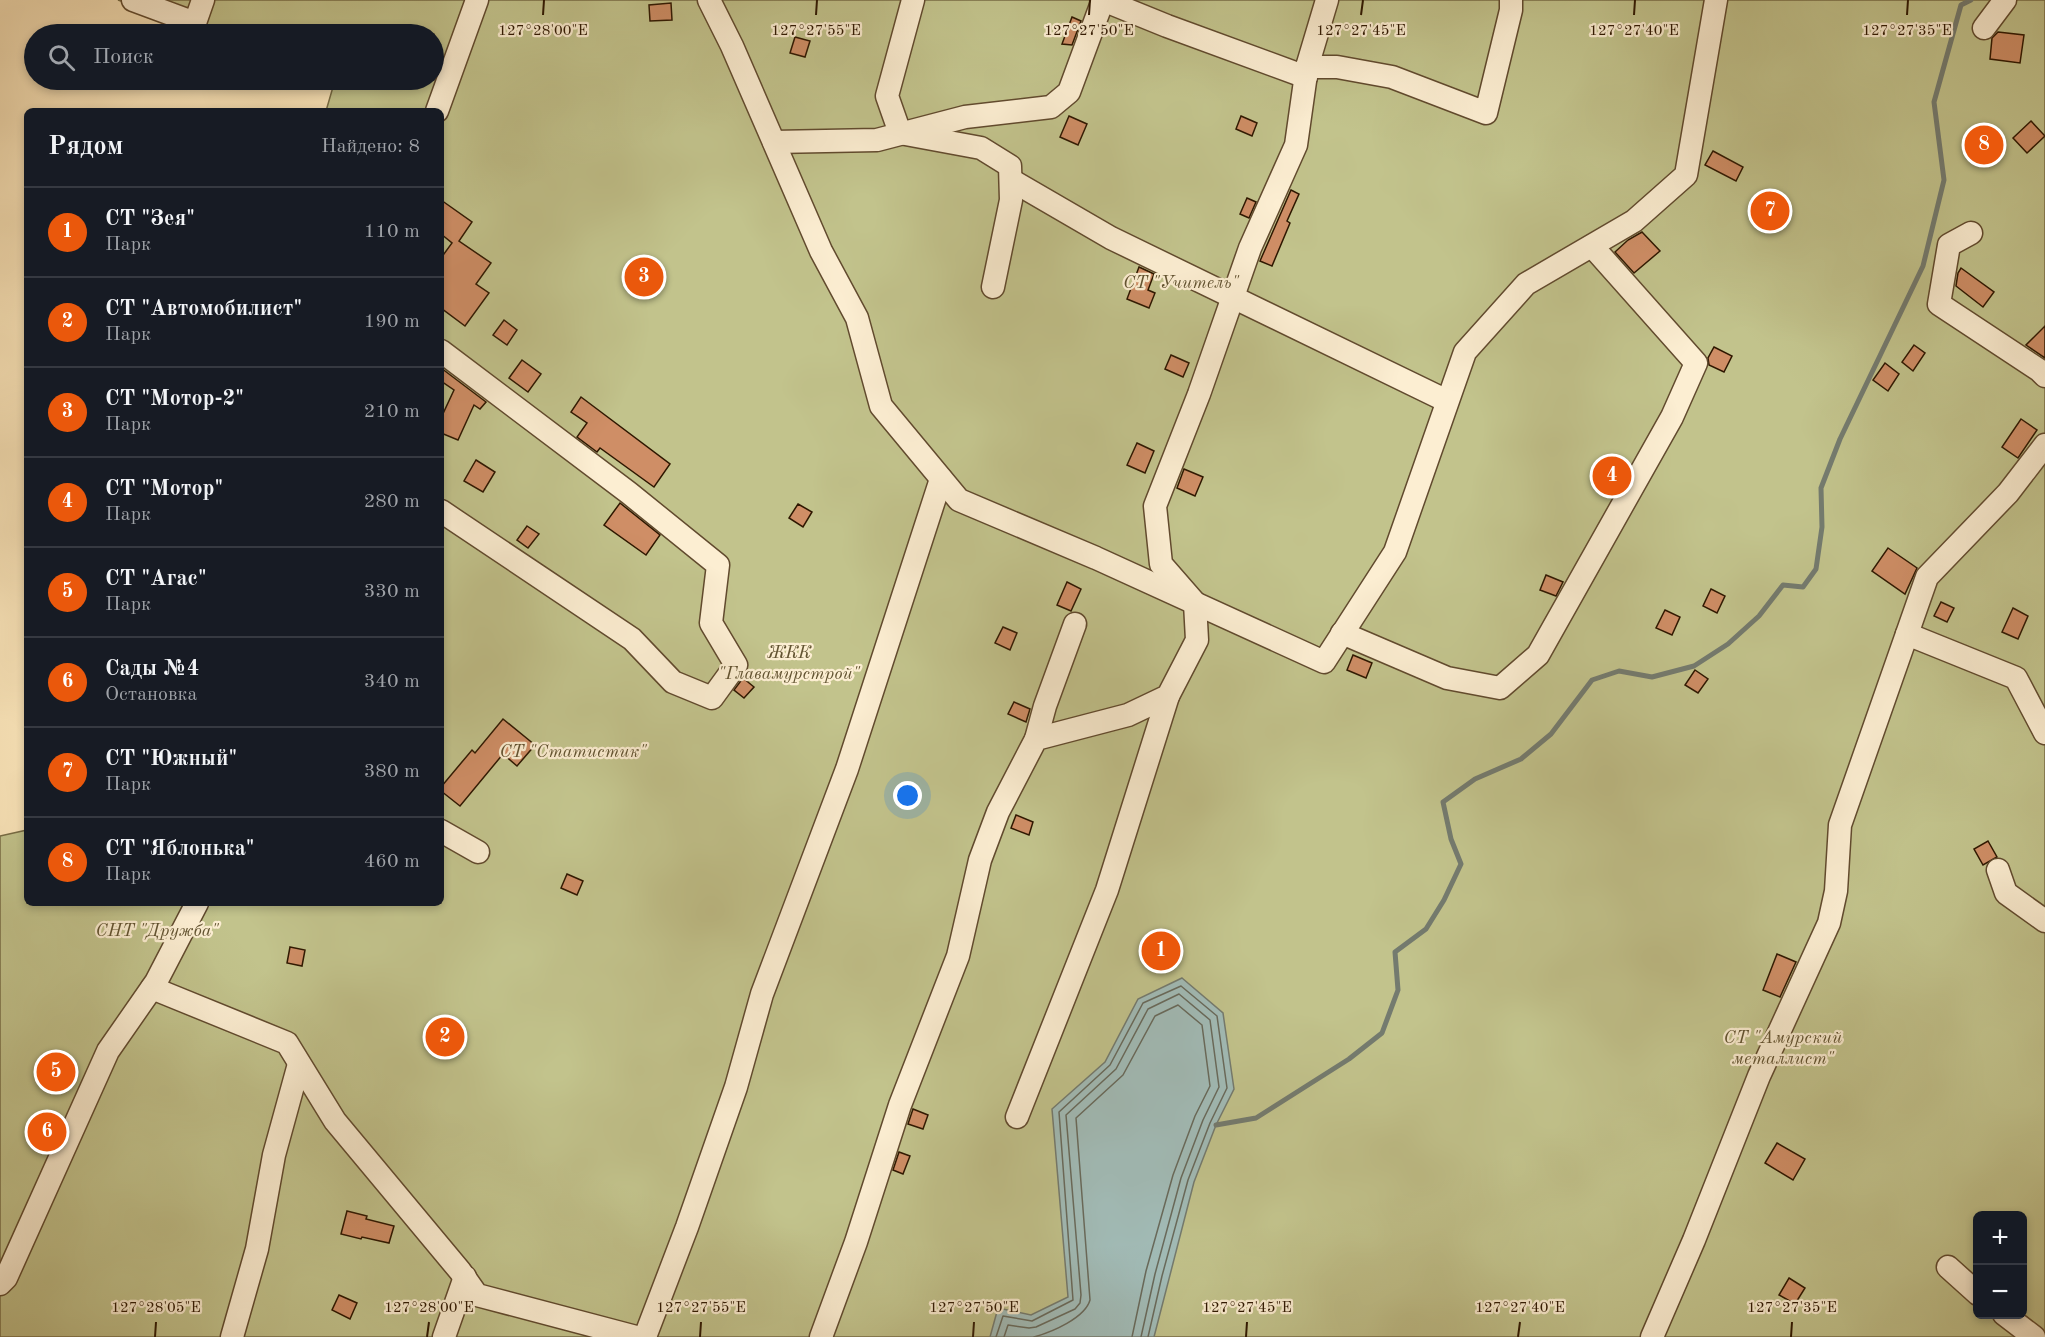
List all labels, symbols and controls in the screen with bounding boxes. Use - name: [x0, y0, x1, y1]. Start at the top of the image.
- search box: [24, 24, 444, 90]
- text: 127°28'00"E: [498, 24, 588, 39]
- text: 127°27'55"E: [771, 24, 861, 39]
- text: 127°27'50"E: [1044, 24, 1134, 39]
- text: 127°27'45"E: [1316, 24, 1406, 39]
- text: 127°27'40"E: [1589, 24, 1679, 39]
- text: 127°27'35"E: [1862, 24, 1952, 39]
- icon: search: [45, 41, 78, 74]
- text: Поиск: [93, 46, 154, 68]
- pin: 8: [1964, 122, 2004, 168]
- text: Рядом: [48, 134, 123, 160]
- text: Найдено: 8: [321, 137, 420, 157]
- pin: 7: [1750, 188, 1790, 234]
- text: СТ "Зея": [105, 208, 195, 230]
- text: 1: [62, 222, 73, 242]
- text: 110 m: [364, 222, 420, 242]
- text: Парк: [105, 235, 151, 255]
- pin: 3: [624, 254, 664, 300]
- park label: СТ "Учитель": [1123, 274, 1240, 292]
- text: СТ "Автомобилист": [105, 298, 302, 320]
- text: 2: [62, 312, 73, 332]
- text: 190 m: [364, 312, 420, 332]
- text: Парк: [105, 325, 151, 345]
- text: СТ "Мотор-2": [105, 388, 244, 410]
- text: 3: [62, 402, 73, 422]
- text: 210 m: [364, 402, 420, 422]
- text: Парк: [105, 415, 151, 435]
- pin: 4: [1592, 454, 1632, 498]
- text: СТ "Мотор": [105, 478, 223, 500]
- text: 4: [62, 492, 73, 512]
- text: 280 m: [364, 492, 420, 512]
- text: Парк: [105, 505, 151, 525]
- text: СТ "Агас": [105, 568, 207, 590]
- text: 5: [62, 582, 73, 602]
- text: 330 m: [364, 582, 420, 602]
- text: Парк: [105, 595, 151, 615]
- park label: ЖКК "Главамурстрой": [718, 644, 861, 683]
- text: Сады №4: [105, 658, 200, 680]
- text: 6: [62, 672, 73, 692]
- text: 340 m: [364, 672, 420, 692]
- text: Остановка: [105, 685, 197, 705]
- park label: СТ "Статистик": [499, 743, 647, 761]
- text: СТ "Южный": [105, 748, 237, 770]
- text: 7: [62, 762, 73, 782]
- text: 380 m: [364, 762, 420, 782]
- text: Парк: [105, 775, 151, 795]
- your location: [893, 781, 922, 810]
- text: СТ "Яблонька": [105, 838, 255, 860]
- text: 8: [62, 852, 73, 872]
- text: 460 m: [364, 852, 420, 872]
- text: Парк: [105, 865, 151, 885]
- park label: СНТ "Дружба": [95, 922, 219, 940]
- pin: 1: [1142, 928, 1180, 974]
- pin: 2: [426, 1014, 464, 1060]
- park label: СТ "Амурский металлист": [1724, 1029, 1842, 1068]
- pin: 5: [36, 1050, 76, 1094]
- pin: 6: [28, 1110, 66, 1154]
- map controls: [1973, 1211, 2027, 1319]
- button: +: [1973, 1211, 2027, 1265]
- button: −: [1973, 1265, 2027, 1319]
- text: 127°28'05"E: [111, 1301, 201, 1316]
- text: 127°28'00"E: [384, 1301, 474, 1316]
- text: 127°27'55"E: [656, 1301, 746, 1316]
- text: 127°27'50"E: [929, 1301, 1019, 1316]
- text: 127°27'45"E: [1202, 1301, 1292, 1316]
- text: 127°27'40"E: [1475, 1301, 1565, 1316]
- text: 127°27'35"E: [1747, 1301, 1837, 1316]

